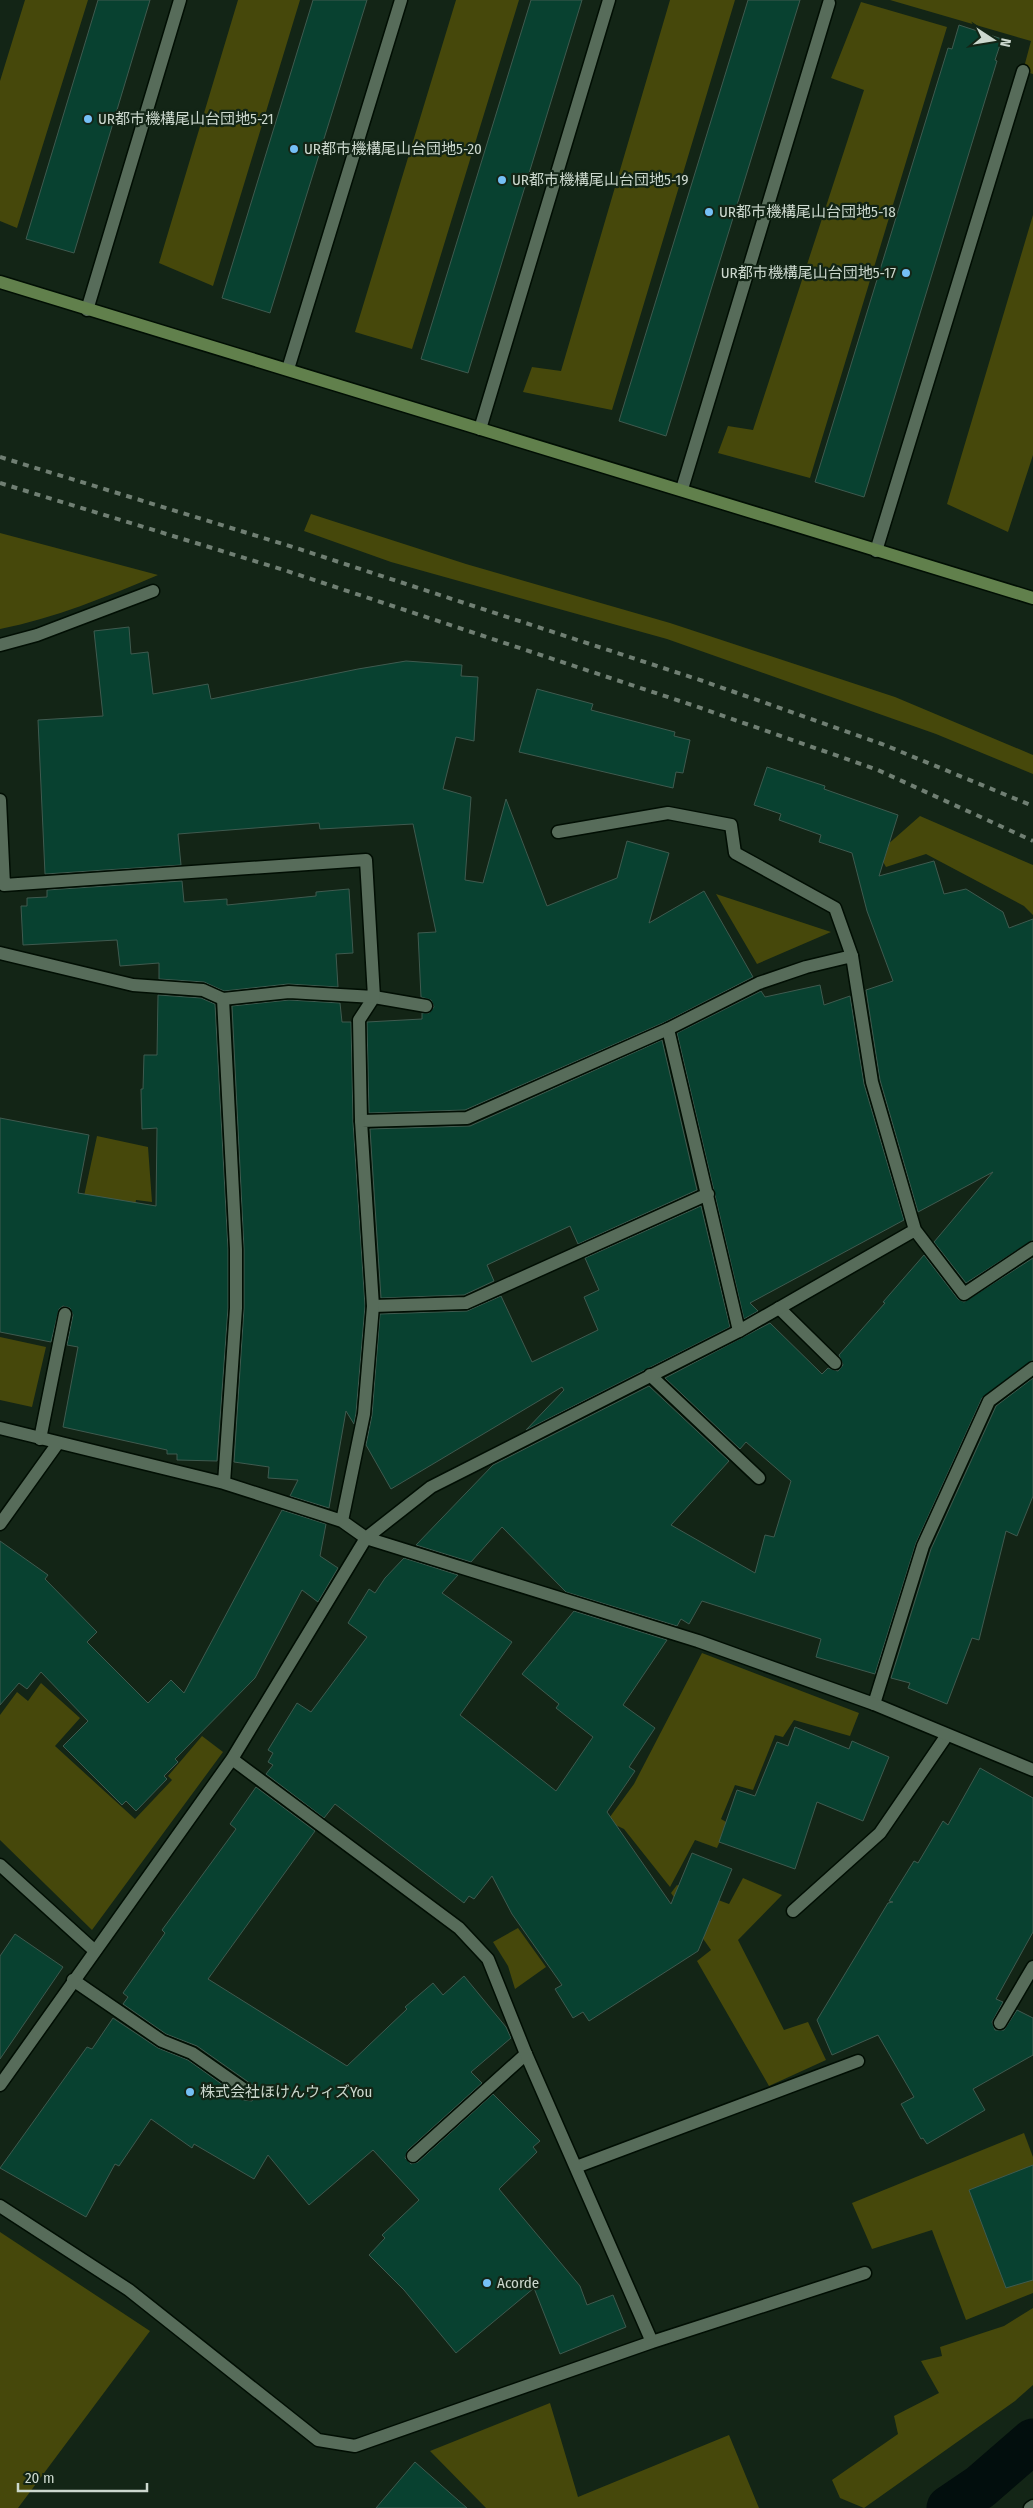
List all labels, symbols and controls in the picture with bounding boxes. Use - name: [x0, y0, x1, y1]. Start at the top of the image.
- north arrow: [968, 15, 1018, 65]
- text: N: [996, 37, 1014, 48]
- place label: UR都市機構尾山台団地5-21: [98, 110, 274, 128]
- marker: UR都市機構尾山台団地5-21: [82, 113, 94, 125]
- place label: UR都市機構尾山台団地5-20: [304, 140, 482, 158]
- marker: UR都市機構尾山台団地5-20: [288, 143, 300, 155]
- place label: UR都市機構尾山台団地5-19: [512, 171, 689, 189]
- marker: UR都市機構尾山台団地5-19: [496, 174, 508, 186]
- place label: UR都市機構尾山台団地5-18: [719, 203, 896, 221]
- marker: UR都市機構尾山台団地5-18: [703, 206, 715, 218]
- place label: UR都市機構尾山台団地5-17: [721, 264, 896, 282]
- marker: UR都市機構尾山台団地5-17: [900, 267, 912, 279]
- place label: 株式会社ほけんウィズYou: [200, 2083, 372, 2101]
- marker: 株式会社ほけんウィズYou: [184, 2086, 196, 2098]
- place label: Acorde: [497, 2274, 539, 2292]
- marker: Acorde: [481, 2277, 493, 2289]
- scale bar: [18, 2460, 146, 2492]
- text: 20 m: [25, 2469, 55, 2487]

